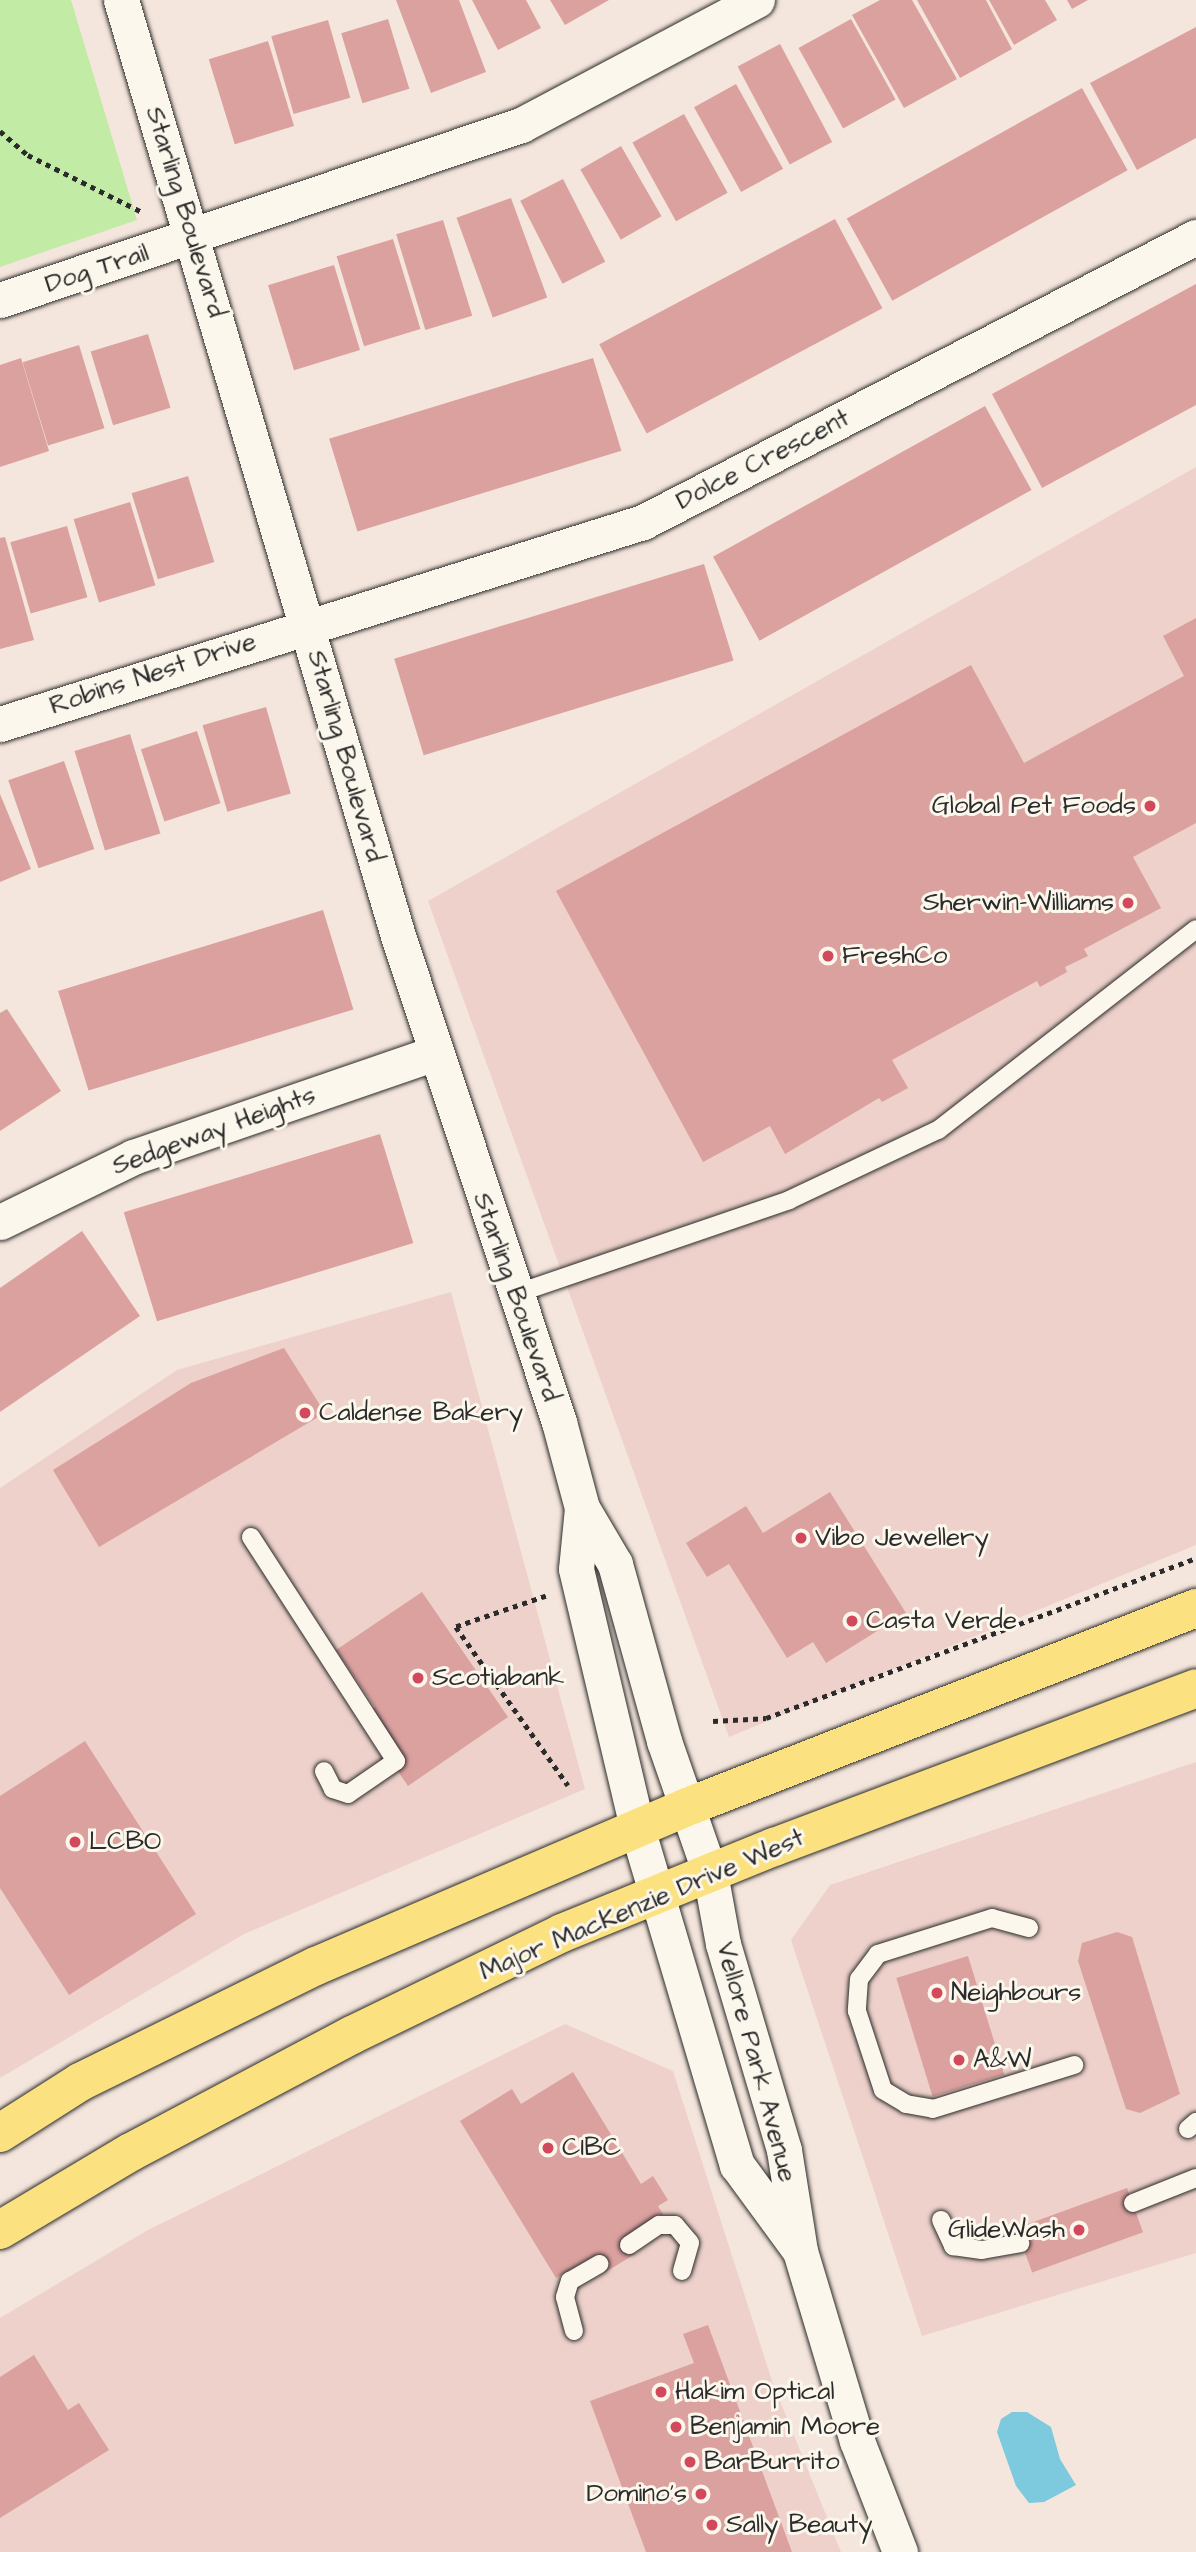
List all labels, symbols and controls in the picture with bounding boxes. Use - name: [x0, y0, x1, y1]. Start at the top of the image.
- street label: Starling Boulevard: [138, 103, 232, 321]
- street label: Dog Trail: [41, 238, 153, 300]
- street label: Dolce Crescent: [671, 403, 855, 517]
- street label: Robins Nest Drive: [46, 626, 260, 722]
- street label: Starling Boulevard: [300, 647, 390, 865]
- place label: Global Pet Foods: [932, 790, 1136, 822]
- marker: Global Pet Foods: [1142, 798, 1158, 814]
- place label: Sherwin-Williams: [923, 887, 1114, 919]
- marker: Sherwin-Williams: [1120, 895, 1136, 911]
- place label: FreshCo: [842, 940, 947, 972]
- marker: FreshCo: [820, 948, 836, 964]
- street label: Sedgeway Heights: [108, 1080, 320, 1182]
- street label: Starling Boulevard: [466, 1189, 566, 1405]
- place label: Caldense Bakery: [319, 1397, 523, 1429]
- marker: Caldense Bakery: [297, 1405, 313, 1421]
- place label: Vibo Jewellery: [815, 1522, 989, 1554]
- marker: Vibo Jewellery: [793, 1530, 809, 1546]
- place label: Casta Verde: [866, 1605, 1017, 1637]
- marker: Casta Verde: [844, 1613, 860, 1629]
- place label: Scotiabank: [432, 1662, 564, 1694]
- marker: Scotiabank: [410, 1670, 426, 1686]
- street label: Major MacKenzie Drive West: [475, 1822, 809, 1988]
- place label: LCBO: [89, 1826, 161, 1858]
- marker: LCBO: [67, 1834, 83, 1850]
- street label: Vellore Park Avenue: [709, 1939, 803, 2185]
- place label: Neighbours: [951, 1977, 1081, 2009]
- marker: Neighbours: [929, 1985, 945, 2001]
- place label: A&W: [973, 2044, 1032, 2076]
- marker: A&W: [951, 2052, 967, 2068]
- place label: CIBC: [562, 2132, 621, 2164]
- marker: CIBC: [540, 2140, 556, 2156]
- place label: GlideWash: [948, 2214, 1065, 2246]
- marker: GlideWash: [1071, 2222, 1087, 2238]
- place label: Hakim Optical: [675, 2376, 835, 2408]
- marker: Hakim Optical: [653, 2384, 669, 2400]
- place label: Benjamin Moore: [690, 2411, 880, 2443]
- marker: Benjamin Moore: [668, 2419, 684, 2435]
- place label: BarBurrito: [704, 2446, 840, 2478]
- marker: BarBurrito: [682, 2454, 698, 2470]
- place label: Domino's: [586, 2478, 687, 2510]
- marker: Domino's: [693, 2486, 709, 2502]
- place label: Sally Beauty: [726, 2509, 873, 2541]
- marker: Sally Beauty: [704, 2517, 720, 2533]

